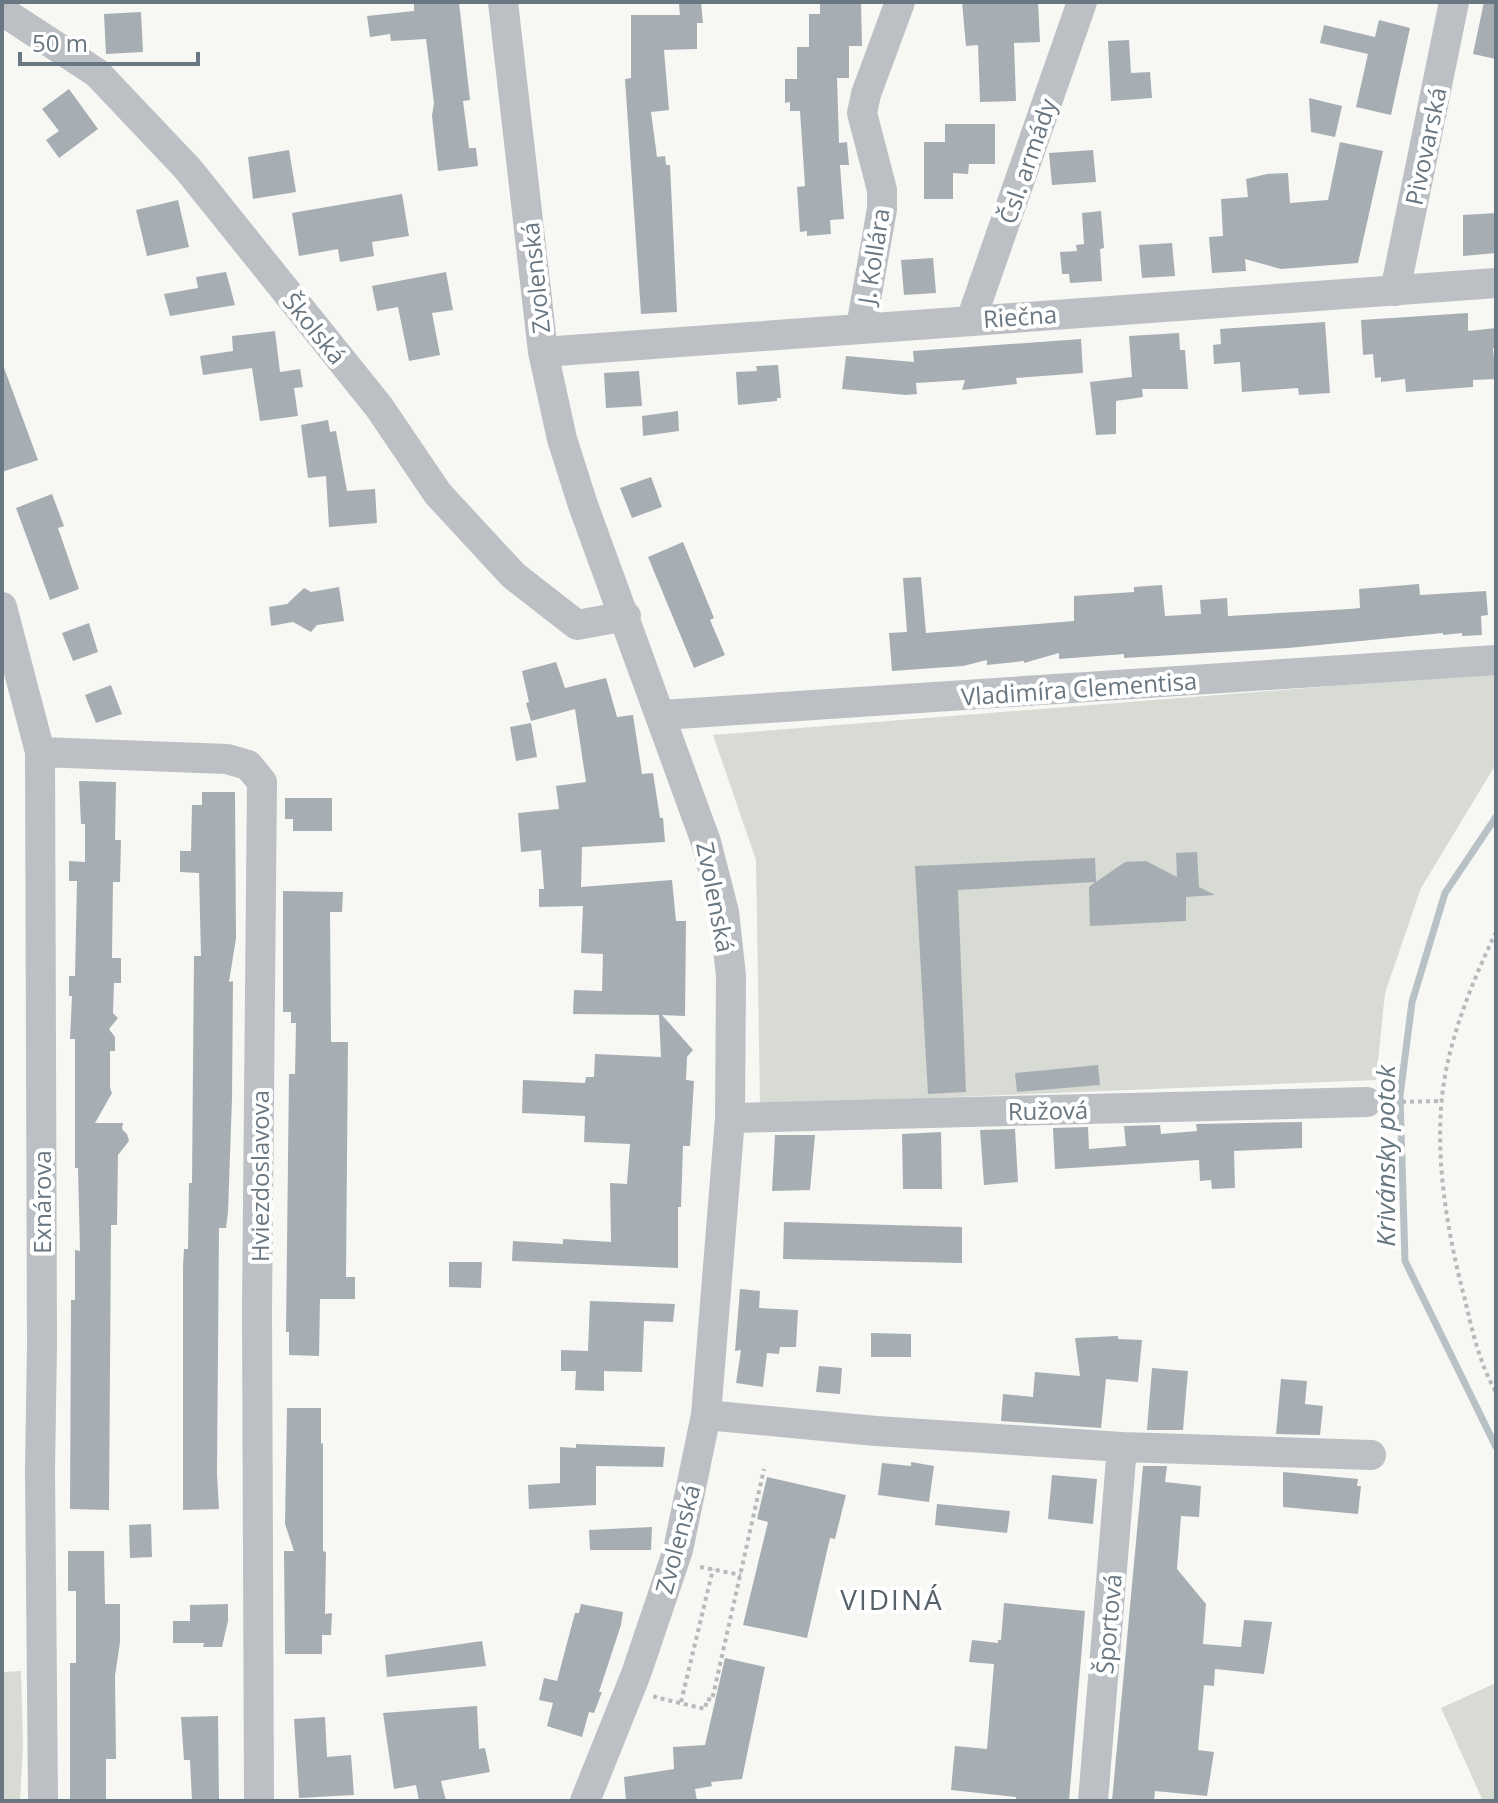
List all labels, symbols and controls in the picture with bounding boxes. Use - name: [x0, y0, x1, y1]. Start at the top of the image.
- scale bar: [20, 16, 198, 66]
- text: 50 m: [32, 26, 88, 59]
- street label: Pivovarská: [1396, 84, 1454, 208]
- street label: Čsl. armády: [990, 93, 1064, 228]
- street label: J. Kollára: [849, 206, 897, 308]
- street label: Zvolenská: [513, 221, 557, 335]
- street label: Školská: [276, 285, 354, 371]
- street label: Riečna: [982, 297, 1058, 335]
- street label: Vladimíra Clementisa: [960, 663, 1198, 713]
- street label: Zvolenská: [689, 839, 743, 955]
- water label: Krivánsky potok: [1367, 1064, 1403, 1247]
- street label: Hviezdoslavova: [243, 1090, 276, 1262]
- street label: Ružová: [1007, 1093, 1089, 1127]
- street label: Exnárova: [25, 1150, 58, 1254]
- street label: Zvolenská: [647, 1481, 707, 1597]
- street label: Športová: [1087, 1573, 1129, 1675]
- district label: VIDINÁ: [840, 1580, 944, 1618]

